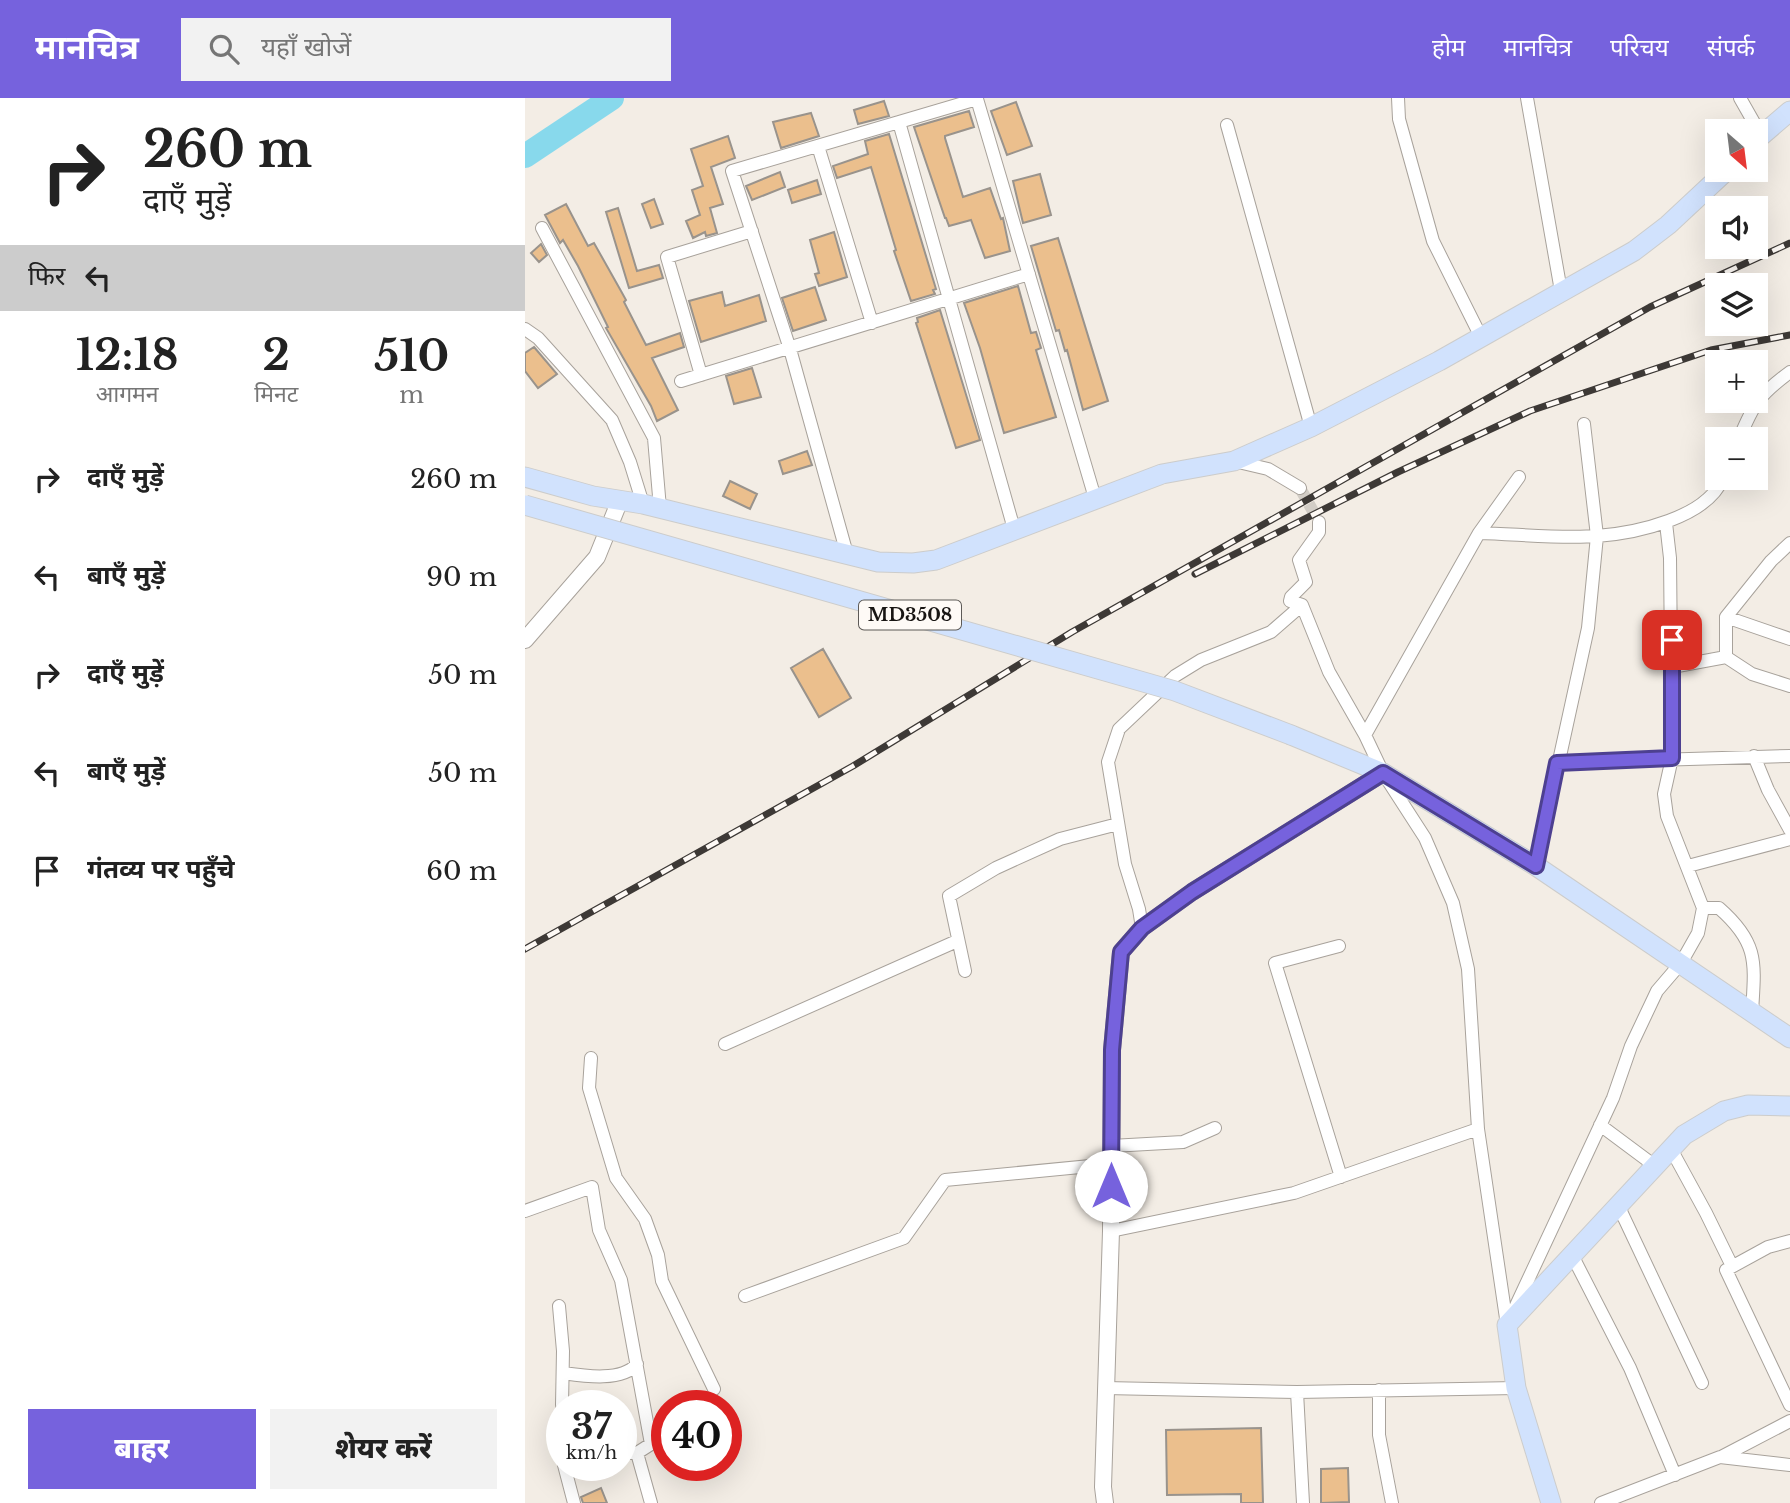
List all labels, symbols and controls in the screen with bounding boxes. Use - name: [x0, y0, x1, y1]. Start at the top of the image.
- search box: [181, 18, 671, 81]
- text: मानचित्र: [35, 27, 139, 68]
- icon: search: [205, 30, 243, 68]
- text: यहाँ खोजें: [261, 31, 351, 63]
- text: होम: [1432, 33, 1465, 62]
- text: मानचित्र: [1503, 33, 1572, 62]
- text: परिचय: [1610, 33, 1669, 62]
- text: संपर्क: [1707, 33, 1755, 62]
- text: 260 m: [143, 119, 312, 180]
- north arrow: [1705, 119, 1767, 182]
- map controls: [1705, 119, 1768, 490]
- icon: right: [28, 126, 119, 217]
- text: दाएँ मुड़ें: [143, 180, 231, 220]
- button: sound: [1705, 196, 1768, 259]
- icon: left: [79, 259, 117, 297]
- text: फिर: [28, 260, 65, 292]
- button: layers: [1705, 273, 1768, 336]
- text: 12:18: [76, 329, 178, 381]
- text: 2: [263, 329, 290, 381]
- text: 510: [374, 330, 449, 382]
- button: +: [1705, 350, 1768, 413]
- text: आगमन: [96, 380, 159, 408]
- text: मिनट: [254, 380, 298, 408]
- text: m: [399, 381, 424, 409]
- button: −: [1705, 427, 1768, 490]
- icon: right: [28, 460, 66, 498]
- text: दाएँ मुड़ें: [87, 461, 164, 493]
- text: 260 m: [410, 463, 497, 495]
- icon: left: [28, 558, 66, 596]
- text: बाएँ मुड़ें: [87, 559, 165, 591]
- text: 90 m: [426, 561, 497, 593]
- road number: MD3508: [859, 601, 961, 630]
- pin: [1642, 610, 1702, 670]
- icon: arrive: [1653, 621, 1691, 659]
- icon: right: [28, 656, 66, 694]
- text: दाएँ मुड़ें: [87, 657, 164, 689]
- text: 50 m: [428, 659, 497, 691]
- icon: left: [28, 754, 66, 792]
- text: बाएँ मुड़ें: [87, 755, 165, 787]
- text: 50 m: [428, 757, 497, 789]
- icon: arrive: [28, 852, 66, 890]
- text: गंतव्य पर पहुँचे: [87, 853, 235, 885]
- text: 60 m: [426, 855, 497, 887]
- position arrow: [1074, 1149, 1148, 1223]
- speed limit sign: 40: [651, 1390, 742, 1481]
- text: 37: [571, 1405, 612, 1448]
- button: बाहर: [28, 1409, 256, 1489]
- button: शेयर करें: [270, 1409, 497, 1489]
- text: km/h: [566, 1442, 617, 1464]

